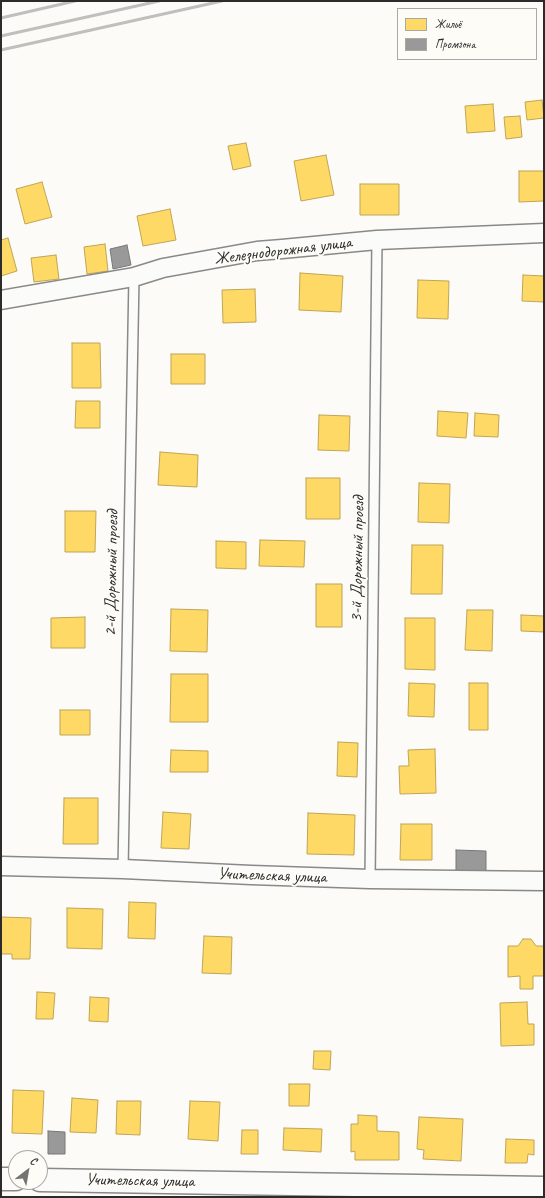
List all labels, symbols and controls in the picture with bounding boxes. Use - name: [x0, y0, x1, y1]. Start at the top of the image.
- legend: [397, 8, 537, 60]
- text: Жильё: [435, 16, 461, 32]
- text: Промзона: [435, 36, 475, 52]
- street label: Железнодорожная улица: [213, 232, 353, 270]
- street label: 3-й Дорожный проезд: [347, 496, 369, 622]
- street label: 2-й Дорожный проезд: [101, 510, 123, 636]
- street label: Учительская улица: [217, 864, 327, 888]
- north arrow: [8, 1150, 48, 1190]
- text: С: [28, 1153, 40, 1168]
- street label: Учительская улица: [85, 1170, 195, 1192]

